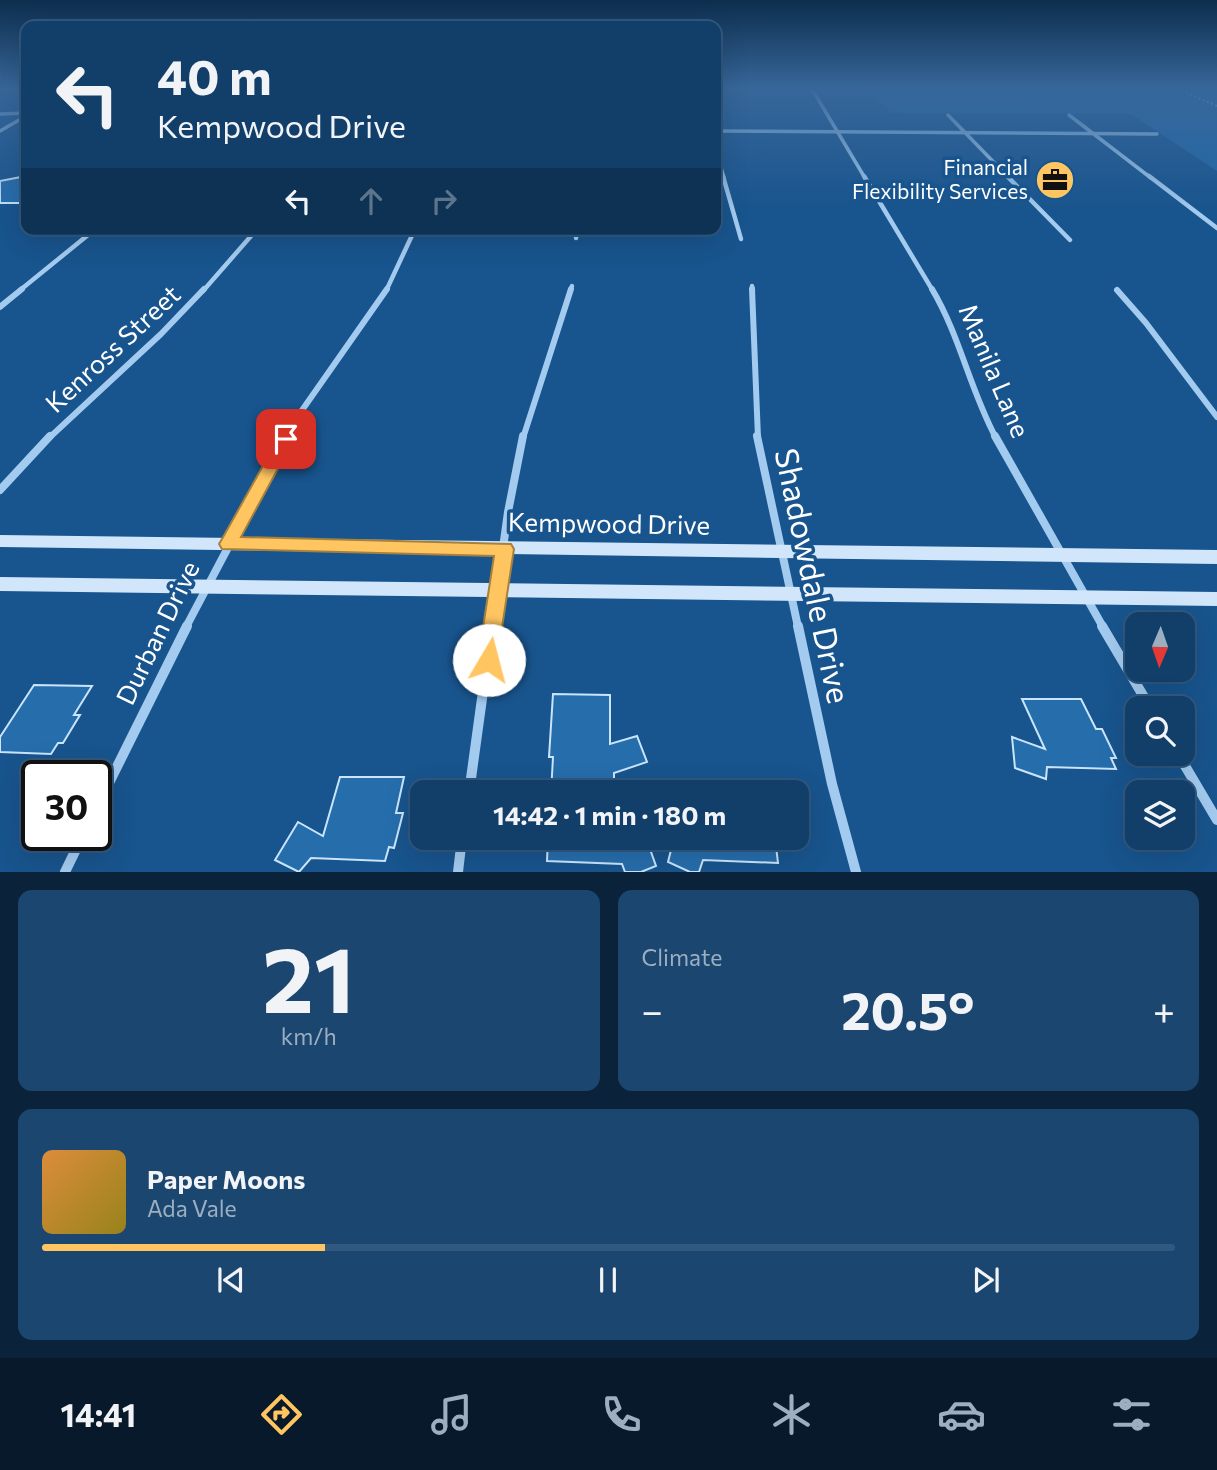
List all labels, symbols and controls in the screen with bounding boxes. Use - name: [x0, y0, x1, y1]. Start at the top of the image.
- text: 40 m: [157, 45, 272, 105]
- icon: left: [42, 49, 133, 140]
- text: Kempwood Drive: [157, 105, 406, 145]
- place label: Financial Flexibility Services: [852, 154, 1028, 203]
- office icon: Financial Flexibility Services: [1034, 159, 1076, 201]
- icon: left: [279, 182, 317, 220]
- icon: ahead: [352, 182, 390, 220]
- icon: right: [425, 182, 463, 220]
- street label: Kenross Street: [38, 278, 186, 418]
- street label: Manila Lane: [953, 299, 1037, 442]
- pin: [256, 409, 316, 469]
- icon: arrive: [267, 420, 305, 458]
- street label: Shadowdale Drive: [767, 444, 861, 707]
- street label: Kempwood Drive: [508, 505, 710, 540]
- street label: Durban Drive: [109, 556, 205, 709]
- north arrow: [1125, 612, 1195, 682]
- map controls: [1125, 612, 1195, 850]
- position arrow: [452, 623, 526, 697]
- button: search: [1125, 696, 1195, 766]
- speed limit sign: 30: [21, 760, 112, 851]
- button: layers: [1125, 780, 1195, 850]
- text: 14:42 · 1 min · 180 m: [493, 799, 726, 830]
- text: 21: [262, 920, 355, 1032]
- text: Climate: [642, 943, 723, 971]
- text: 20.5°: [841, 977, 975, 1041]
- text: −: [642, 986, 663, 1033]
- text: +: [1153, 986, 1175, 1033]
- text: km/h: [281, 1022, 337, 1050]
- text: Paper Moons: [147, 1163, 305, 1194]
- text: Ada Vale: [147, 1194, 237, 1222]
- icon: previous: [212, 1261, 250, 1299]
- icon: pause: [589, 1261, 627, 1299]
- icon: next: [967, 1261, 1005, 1299]
- icon: directions: [257, 1390, 306, 1439]
- icon: music: [427, 1390, 476, 1439]
- icon: phone: [597, 1390, 646, 1439]
- icon: climate: [767, 1390, 816, 1439]
- icon: car: [937, 1390, 986, 1439]
- icon: filters: [1107, 1390, 1156, 1439]
- text: 14:41: [61, 1394, 136, 1434]

